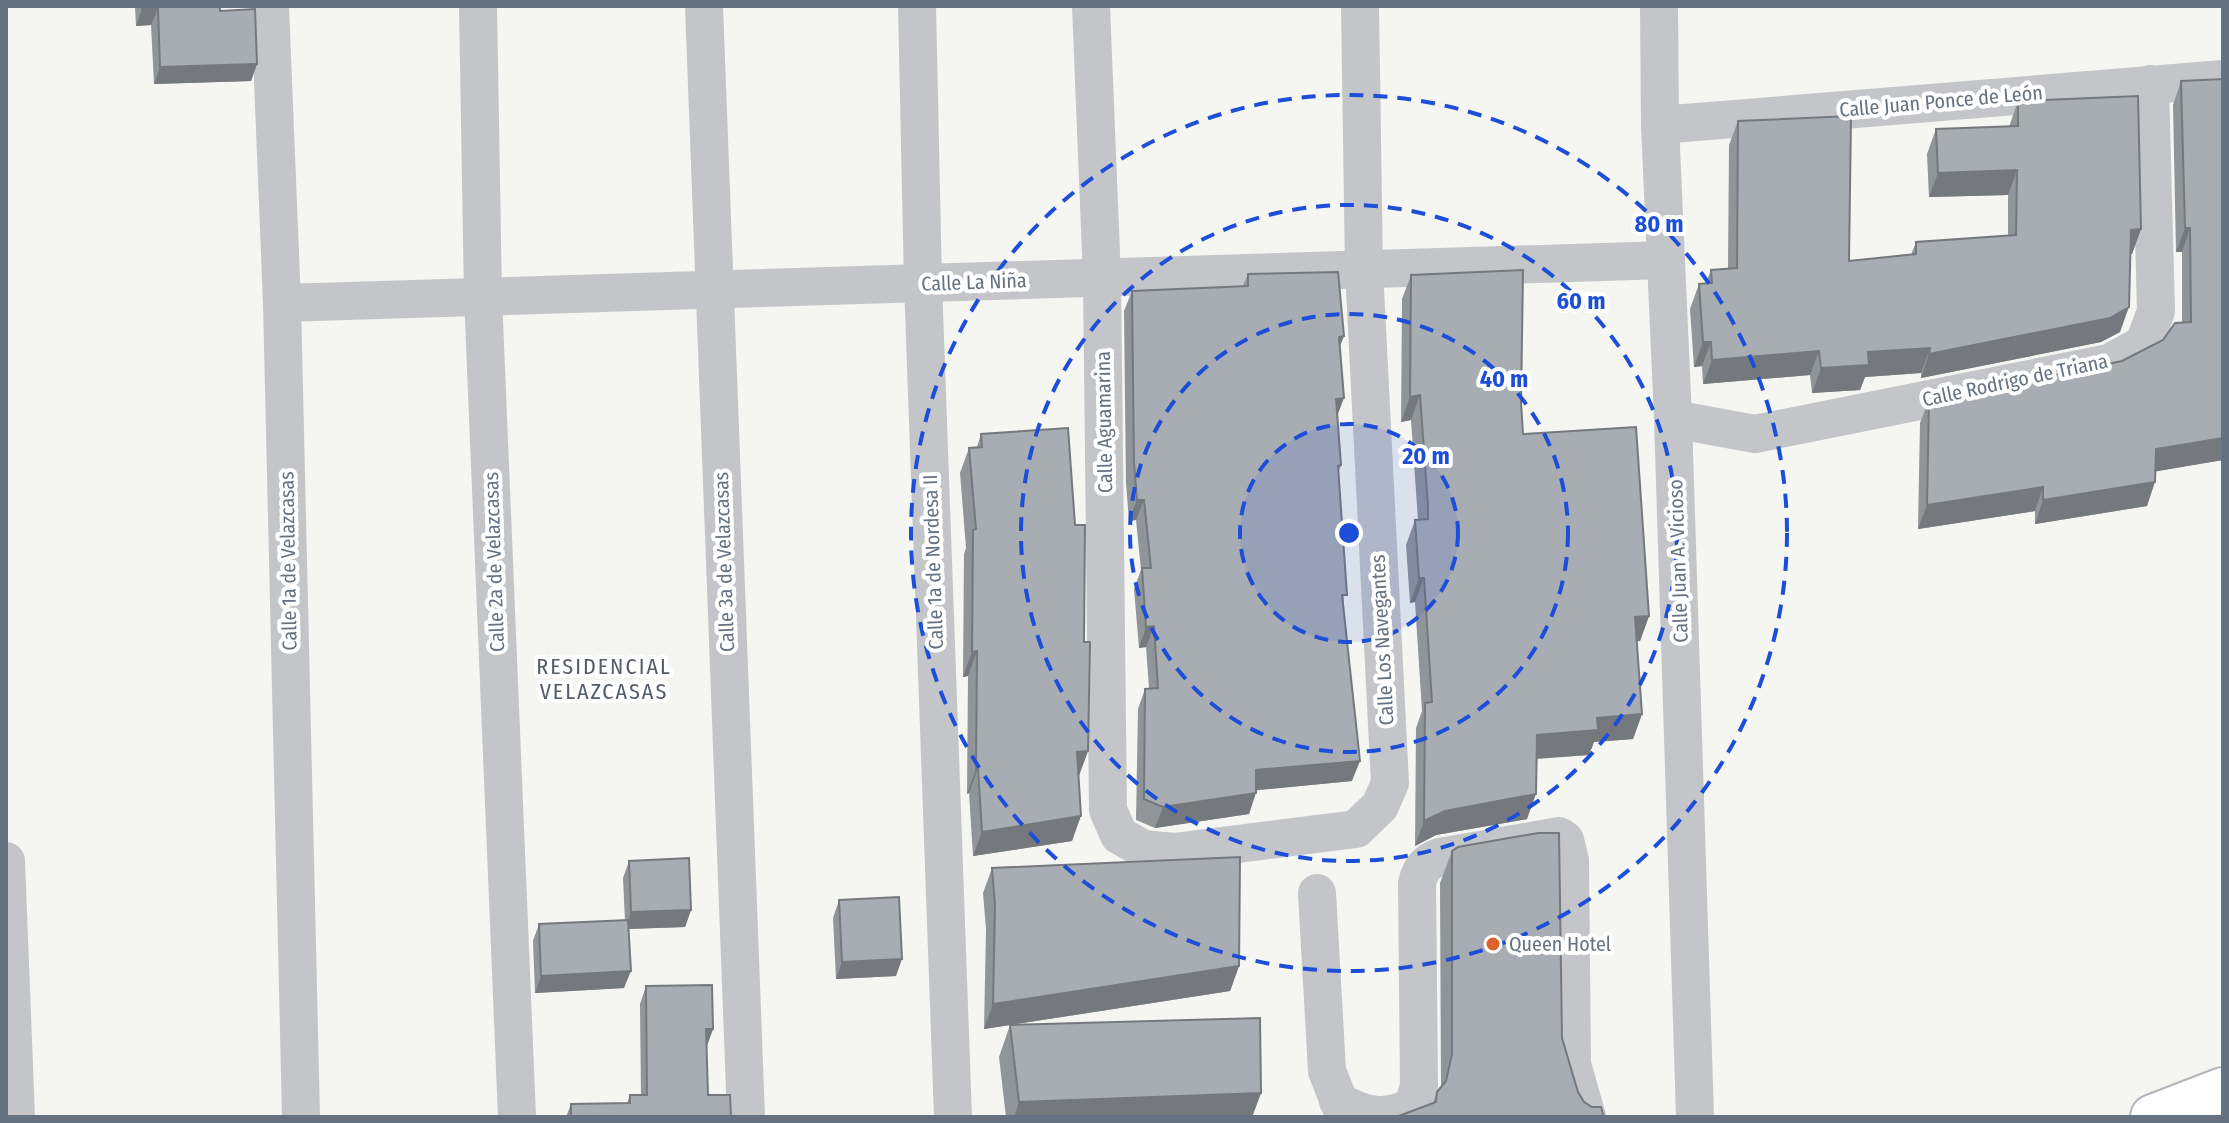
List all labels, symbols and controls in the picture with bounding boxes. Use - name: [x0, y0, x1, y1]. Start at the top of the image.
- street label: Calle Juan Ponce de León: [1838, 80, 2044, 122]
- text: 80 m: [1634, 210, 1684, 238]
- street label: Calle La Niña: [921, 268, 1027, 296]
- text: 60 m: [1557, 287, 1605, 315]
- street label: Calle Rodrigo de Triana: [1920, 349, 2110, 411]
- street label: Calle Aguamarina: [1091, 351, 1117, 493]
- text: 40 m: [1480, 365, 1528, 393]
- text: 20 m: [1401, 442, 1450, 470]
- street label: Calle 1a de Velazcasas: [274, 471, 302, 651]
- street label: Calle 3a de Velazcasas: [709, 471, 739, 653]
- street label: Calle 2a de Velazcasas: [479, 472, 509, 652]
- street label: Calle 1a de Nordesa II: [918, 474, 948, 650]
- street label: Calle Juan A. Vicioso: [1663, 479, 1693, 643]
- centre of rings: [1335, 519, 1363, 547]
- street label: Calle Los Navegantes: [1366, 554, 1398, 726]
- district label: RESIDENCIAL VELAZCASAS: [536, 653, 672, 705]
- place label: Queen Hotel: [1509, 932, 1611, 956]
- marker: Queen Hotel: [1484, 935, 1502, 953]

